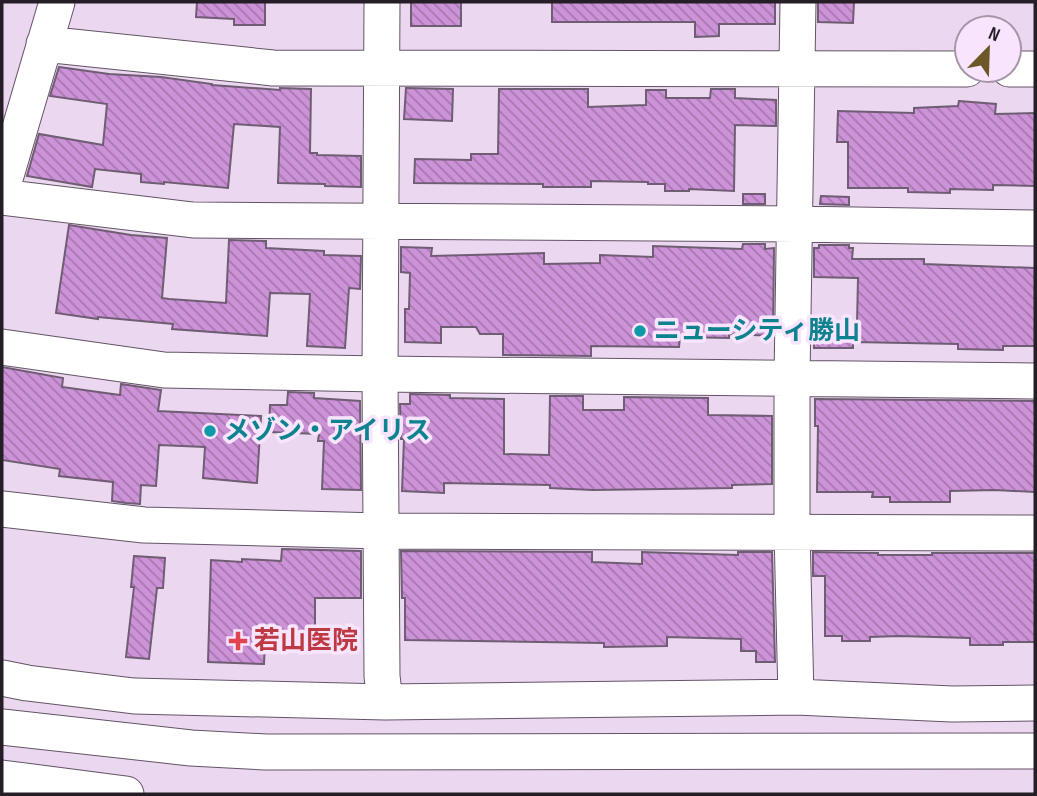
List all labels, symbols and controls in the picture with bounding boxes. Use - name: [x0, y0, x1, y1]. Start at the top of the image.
- north arrow: [953, 14, 1023, 84]
- text: N: [985, 22, 1003, 47]
- place label: ニューシティ勝山: [654, 316, 860, 347]
- marker: ニューシティ勝山: [632, 323, 648, 339]
- place label: メゾン・アイリス: [224, 416, 431, 447]
- marker: メゾン・アイリス: [202, 423, 218, 439]
- place label: 若山医院: [254, 626, 358, 657]
- marker: 若山医院: [228, 631, 248, 651]

